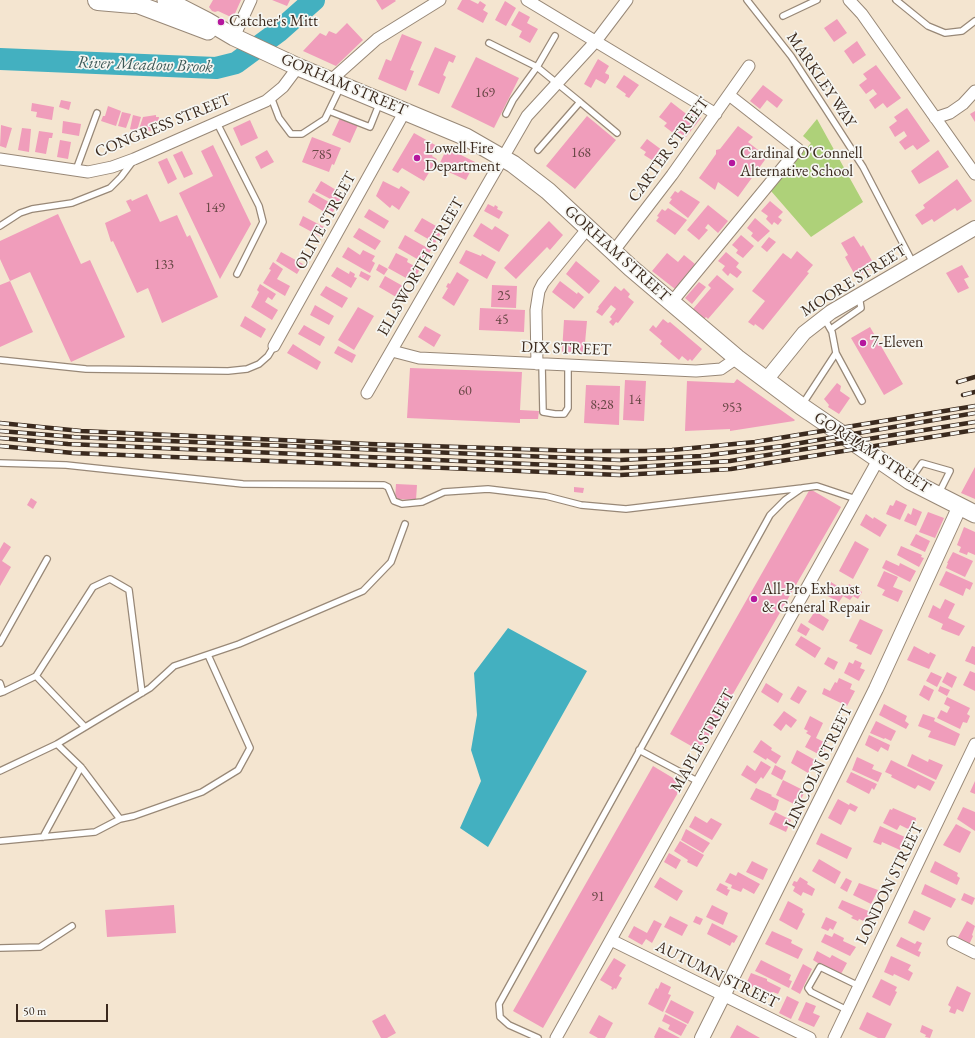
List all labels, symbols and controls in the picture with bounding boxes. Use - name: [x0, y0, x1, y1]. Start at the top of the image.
- place label: Catcher's Mitt: [229, 12, 318, 32]
- marker: Catcher's Mitt: [216, 17, 226, 27]
- street label: MARKLEY WAY: [782, 29, 860, 131]
- street label: GORHAM STREET: [278, 50, 410, 120]
- water label: River Meadow Brook: [77, 52, 213, 78]
- house number: 169: [475, 85, 495, 101]
- street label: CONGRESS STREET: [92, 90, 234, 162]
- street label: CARTER STREET: [625, 94, 713, 206]
- place label: Lowell Fire Department: [425, 139, 500, 177]
- place label: Cardinal O'Connell Alternative School: [740, 144, 862, 182]
- house number: 168: [571, 145, 591, 161]
- house number: 785: [312, 147, 332, 163]
- marker: Lowell Fire Department: [412, 153, 422, 163]
- marker: Cardinal O'Connell Alternative School: [727, 158, 737, 168]
- street label: OLIVE STREET: [291, 169, 361, 273]
- street label: ELLSWORTH STREET: [374, 194, 468, 340]
- house number: 149: [205, 200, 225, 216]
- street label: GORHAM STREET: [560, 202, 674, 306]
- street label: MOORE STREET: [798, 241, 910, 321]
- house number: 133: [154, 257, 174, 273]
- house number: 25: [497, 288, 511, 304]
- house number: 45: [495, 312, 509, 328]
- place label: 7-Eleven: [871, 333, 923, 353]
- street label: DIX STREET: [521, 338, 611, 360]
- marker: 7-Eleven: [858, 338, 868, 348]
- house number: 60: [458, 383, 472, 399]
- house number: 14: [628, 392, 642, 408]
- house number: 8;28: [590, 397, 614, 413]
- house number: 953: [722, 400, 742, 416]
- street label: GORHAM STREET: [810, 408, 934, 498]
- place label: All-Pro Exhaust & General Repair: [762, 580, 870, 618]
- marker: All-Pro Exhaust & General Repair: [749, 594, 759, 604]
- street label: MAPLE STREET: [667, 686, 739, 796]
- street label: LINCOLN STREET: [781, 702, 857, 832]
- street label: LONDON STREET: [852, 820, 928, 948]
- house number: 91: [591, 889, 605, 905]
- street label: AUTUMN STREET: [653, 937, 781, 1013]
- scale bar: [18, 996, 110, 1022]
- text: 50 m: [23, 1003, 46, 1019]

